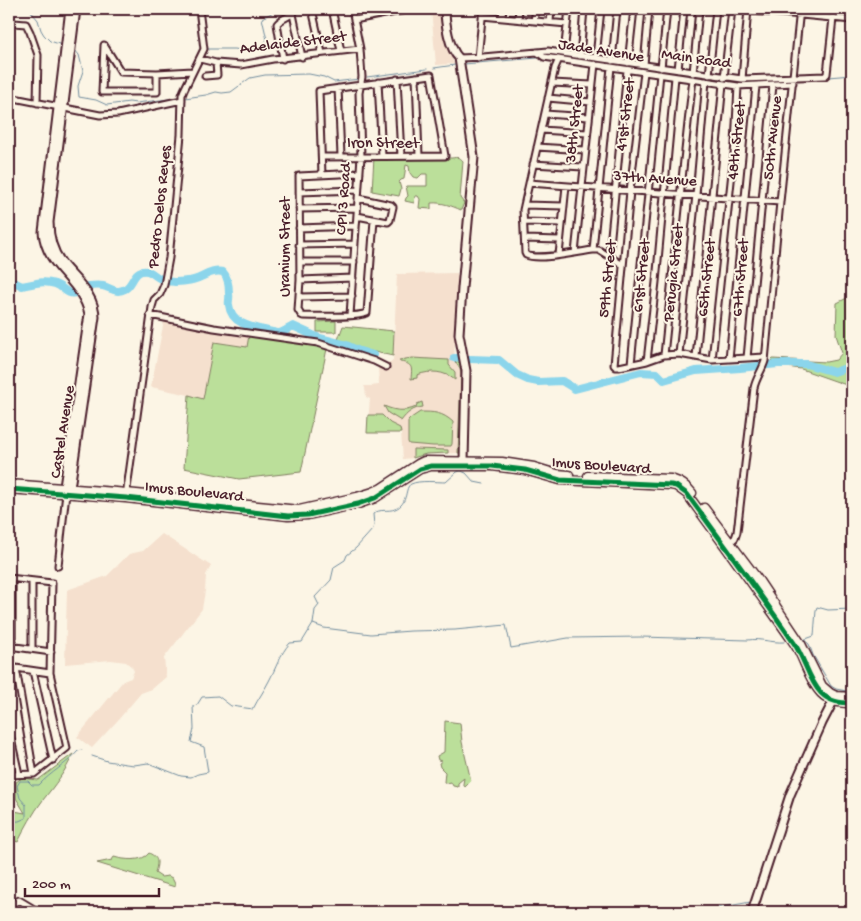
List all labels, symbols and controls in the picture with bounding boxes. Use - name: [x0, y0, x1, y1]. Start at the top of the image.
- street label: Adelaide Street: [239, 28, 349, 60]
- street label: Jade Avenue: [557, 36, 646, 68]
- street label: Main Road: [660, 46, 733, 74]
- street label: 41st Street: [613, 76, 641, 152]
- street label: 38th Street: [562, 82, 590, 165]
- street label: 50th Avenue: [760, 94, 788, 181]
- street label: 48th Street: [724, 100, 752, 181]
- street label: Iron Street: [347, 135, 420, 154]
- street label: Pedro Delos Reyes: [145, 144, 177, 270]
- street label: CPI 3 Road: [333, 161, 357, 236]
- street label: 37th Avenue: [612, 168, 698, 192]
- street label: Uranium Street: [277, 195, 296, 297]
- street label: Perugia Street: [660, 222, 690, 324]
- street label: 61st Street: [630, 237, 656, 314]
- street label: 65th Street: [694, 237, 722, 318]
- street label: 67th Street: [729, 237, 755, 318]
- street label: 59th Street: [595, 238, 623, 319]
- street label: Castel Avenue: [47, 384, 81, 480]
- street label: Imus Boulevard: [551, 454, 653, 480]
- street label: Imus Boulevard: [144, 478, 246, 508]
- scale bar: [25, 866, 159, 898]
- text: 200 m: [32, 876, 71, 894]

